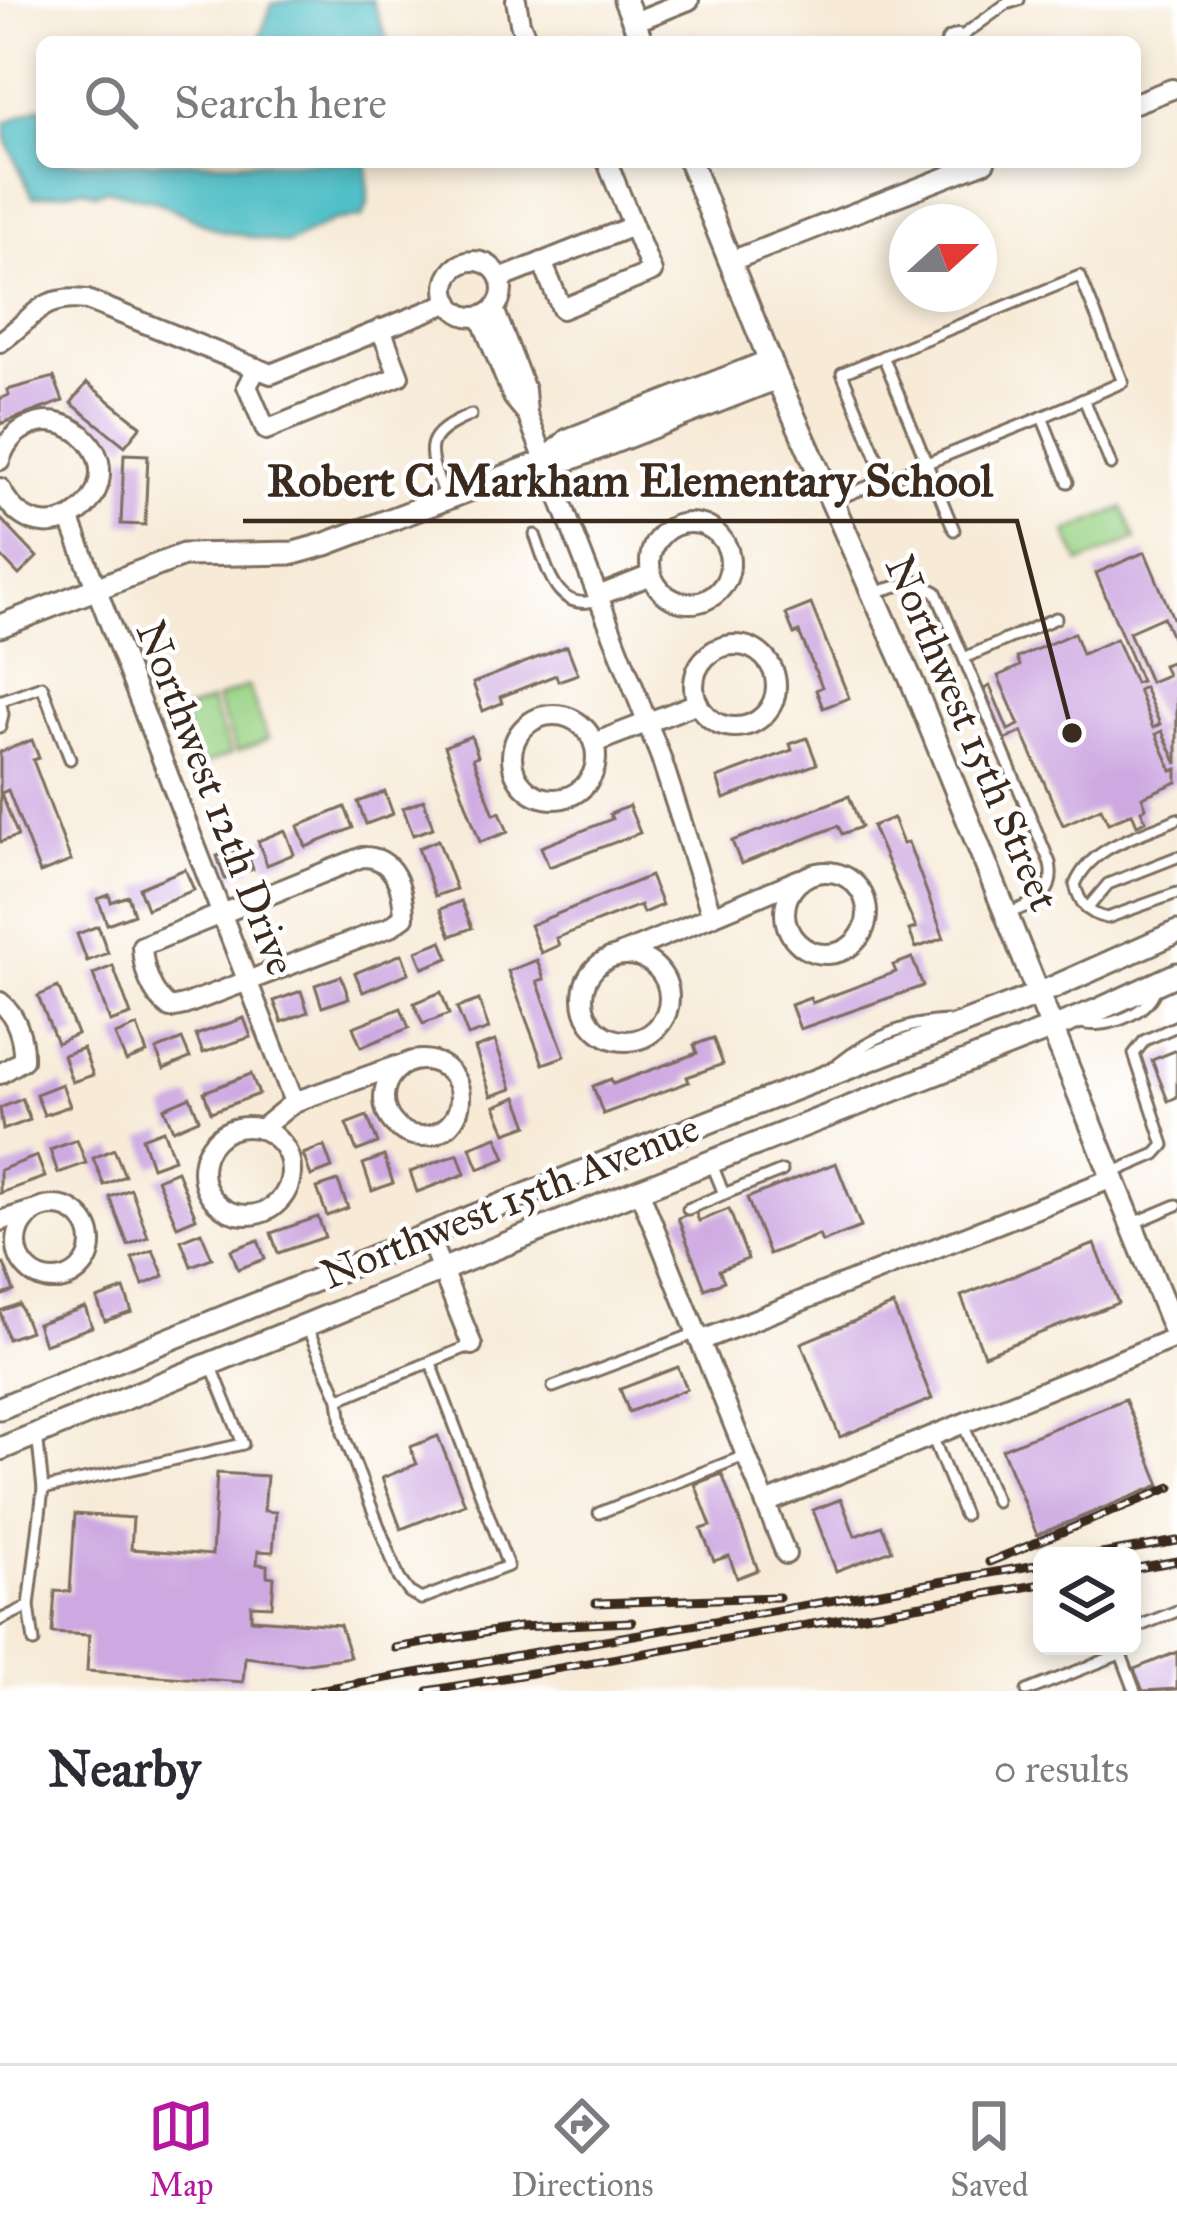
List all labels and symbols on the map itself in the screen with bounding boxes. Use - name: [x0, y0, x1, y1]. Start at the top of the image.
- north arrow: [889, 204, 997, 312]
- callout: Robert C Markham Elementary School: [243, 440, 1017, 521]
- text: Robert C Markham Elementary School: [267, 453, 994, 508]
- street label: Northwest 15th Street: [874, 547, 1070, 919]
- street label: Northwest 12th Drive: [124, 614, 308, 982]
- street label: Northwest 15th Avenue: [314, 1101, 706, 1301]

